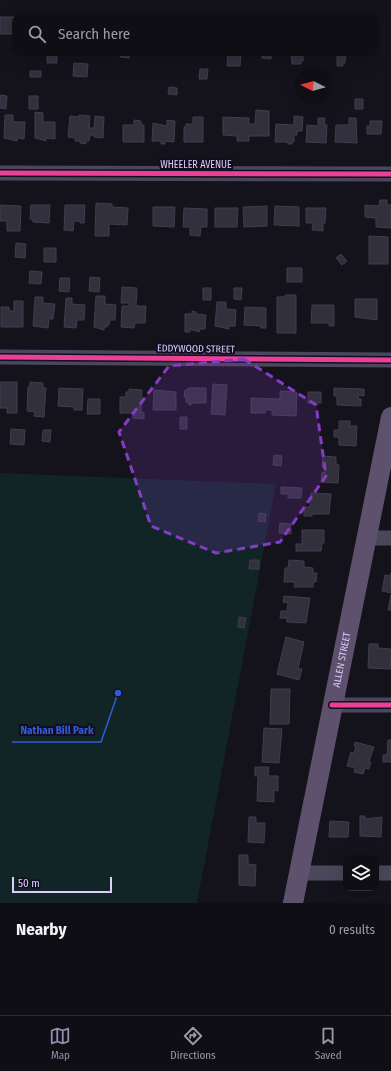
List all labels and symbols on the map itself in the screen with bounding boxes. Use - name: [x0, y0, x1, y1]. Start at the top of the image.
- north arrow: [295, 68, 331, 104]
- street label: WHEELER AVENUE: [160, 159, 232, 171]
- street label: EDDYWOOD STREET: [157, 342, 235, 356]
- street label: ALLEN STREET: [331, 631, 354, 689]
- callout: Nathan Bill Park: [12, 719, 101, 742]
- text: Nathan Bill Park: [20, 724, 94, 737]
- scale bar: [12, 875, 112, 894]

